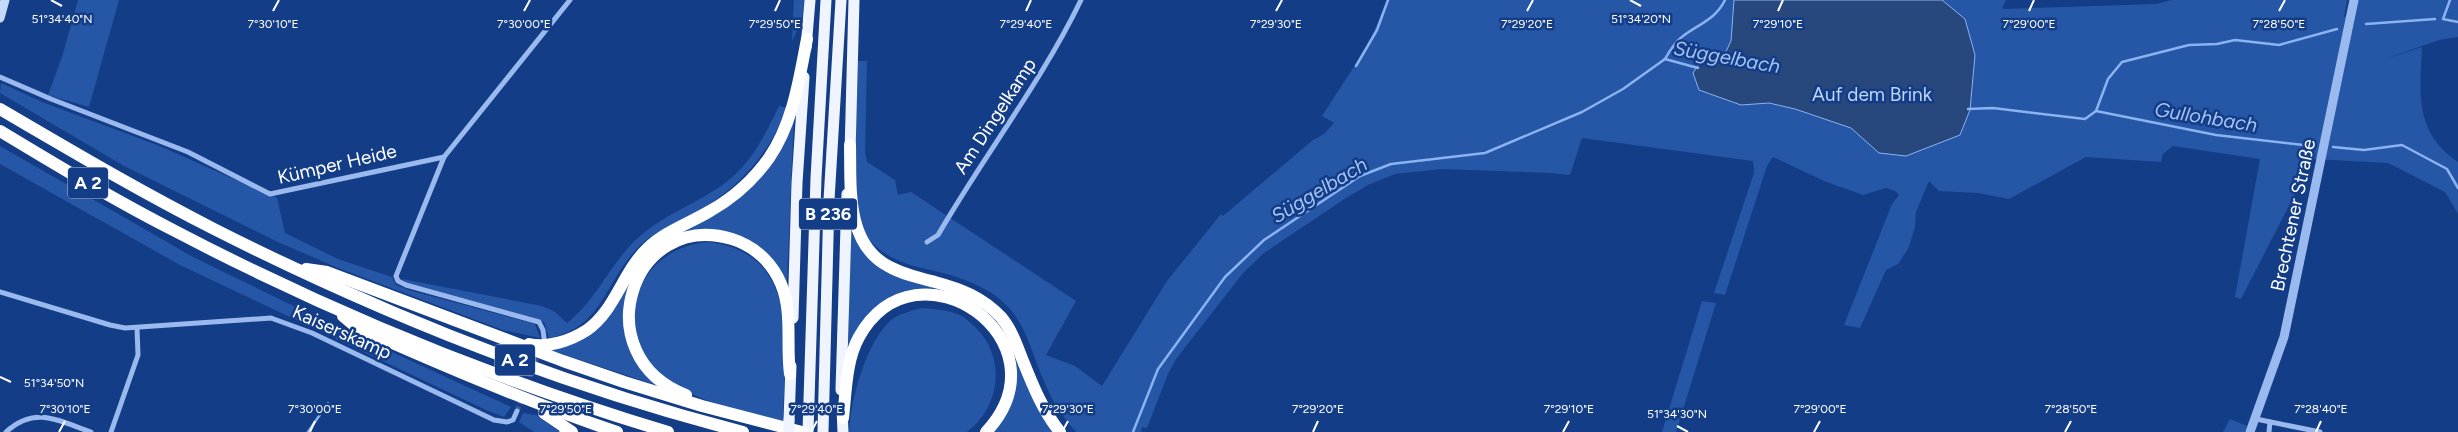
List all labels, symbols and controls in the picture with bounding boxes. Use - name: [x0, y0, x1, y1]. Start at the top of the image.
- text: 51°34'40"N: [32, 12, 92, 26]
- text: 51°34'20"N: [1611, 12, 1671, 26]
- text: 7°30'10"E: [247, 17, 299, 31]
- text: 7°30'00"E: [497, 17, 551, 31]
- text: 7°29'50"E: [749, 17, 801, 31]
- text: 7°29'40"E: [1000, 17, 1052, 31]
- text: 7°29'30"E: [1250, 17, 1302, 31]
- text: 7°29'20"E: [1501, 17, 1553, 31]
- text: 7°29'10"E: [1753, 17, 1803, 31]
- text: 7°29'00"E: [2002, 17, 2056, 31]
- text: 7°28'50"E: [2253, 17, 2305, 31]
- water label: Süggelbach: [1672, 36, 1782, 78]
- street label: Am Dingelkamp: [949, 54, 1041, 178]
- park label: Auf dem Brink: [1812, 83, 1933, 106]
- water label: Gullohbach: [2153, 97, 2259, 137]
- street label: Brechtener Straße: [2266, 137, 2320, 293]
- street label: Kümper Heide: [275, 139, 399, 189]
- water label: Süggelbach: [1267, 152, 1371, 228]
- road number: A 2: [68, 168, 108, 198]
- road number: B 236: [799, 198, 857, 230]
- street label: Kaiserskamp: [289, 300, 395, 364]
- road number: A 2: [495, 344, 535, 376]
- text: 51°34'50"N: [24, 376, 84, 390]
- text: 7°30'10"E: [39, 402, 91, 416]
- text: 7°30'00"E: [288, 402, 342, 416]
- text: 7°29'50"E: [540, 402, 592, 416]
- text: 7°29'40"E: [791, 402, 843, 416]
- text: 7°29'30"E: [1042, 402, 1094, 416]
- text: 7°29'20"E: [1292, 402, 1344, 416]
- text: 7°29'10"E: [1544, 402, 1594, 416]
- text: 7°29'00"E: [1793, 402, 1847, 416]
- text: 7°28'50"E: [2045, 402, 2097, 416]
- text: 7°28'40"E: [2294, 402, 2348, 416]
- text: 51°34'30"N: [1647, 407, 1707, 421]

